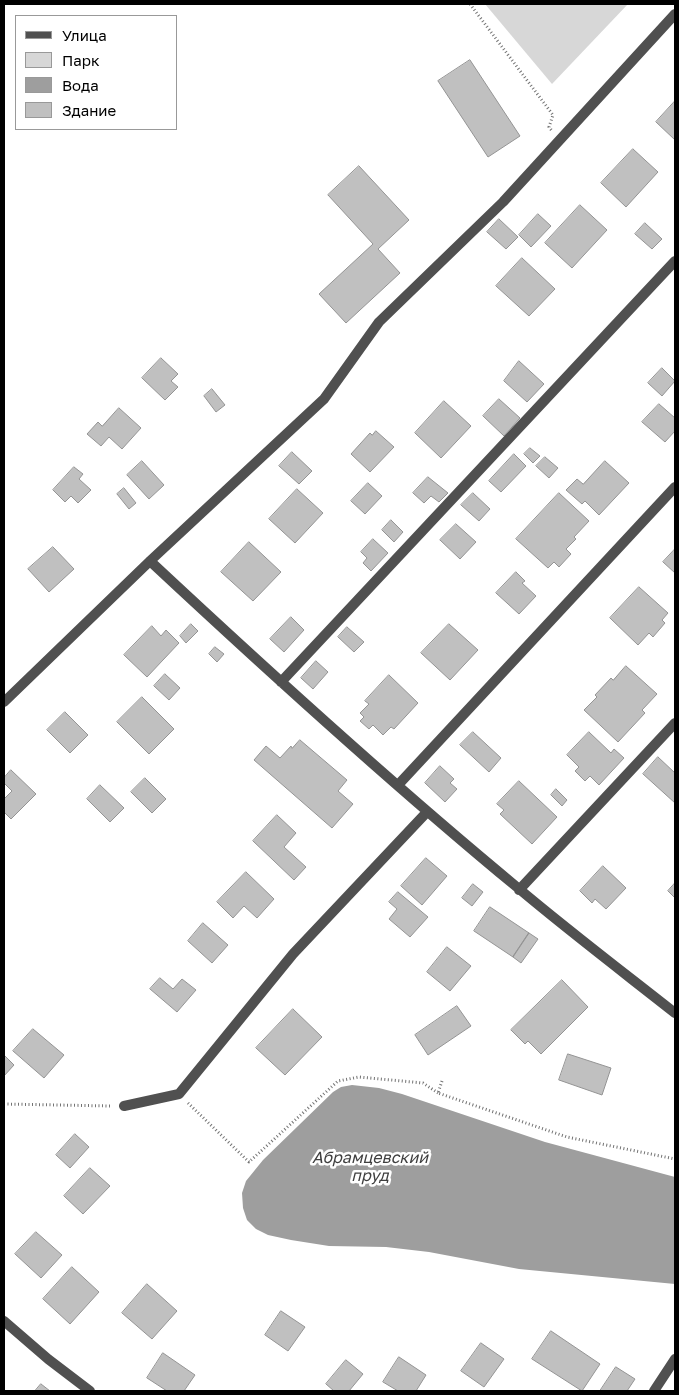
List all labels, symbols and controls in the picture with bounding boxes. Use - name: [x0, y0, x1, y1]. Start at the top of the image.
- legend: [15, 15, 178, 130]
- text: Улица: [62, 26, 107, 44]
- text: Парк: [62, 51, 100, 69]
- text: Вода: [62, 76, 99, 94]
- text: Здание: [62, 101, 116, 119]
- water label: Абрамцевский пруд: [312, 1148, 428, 1186]

